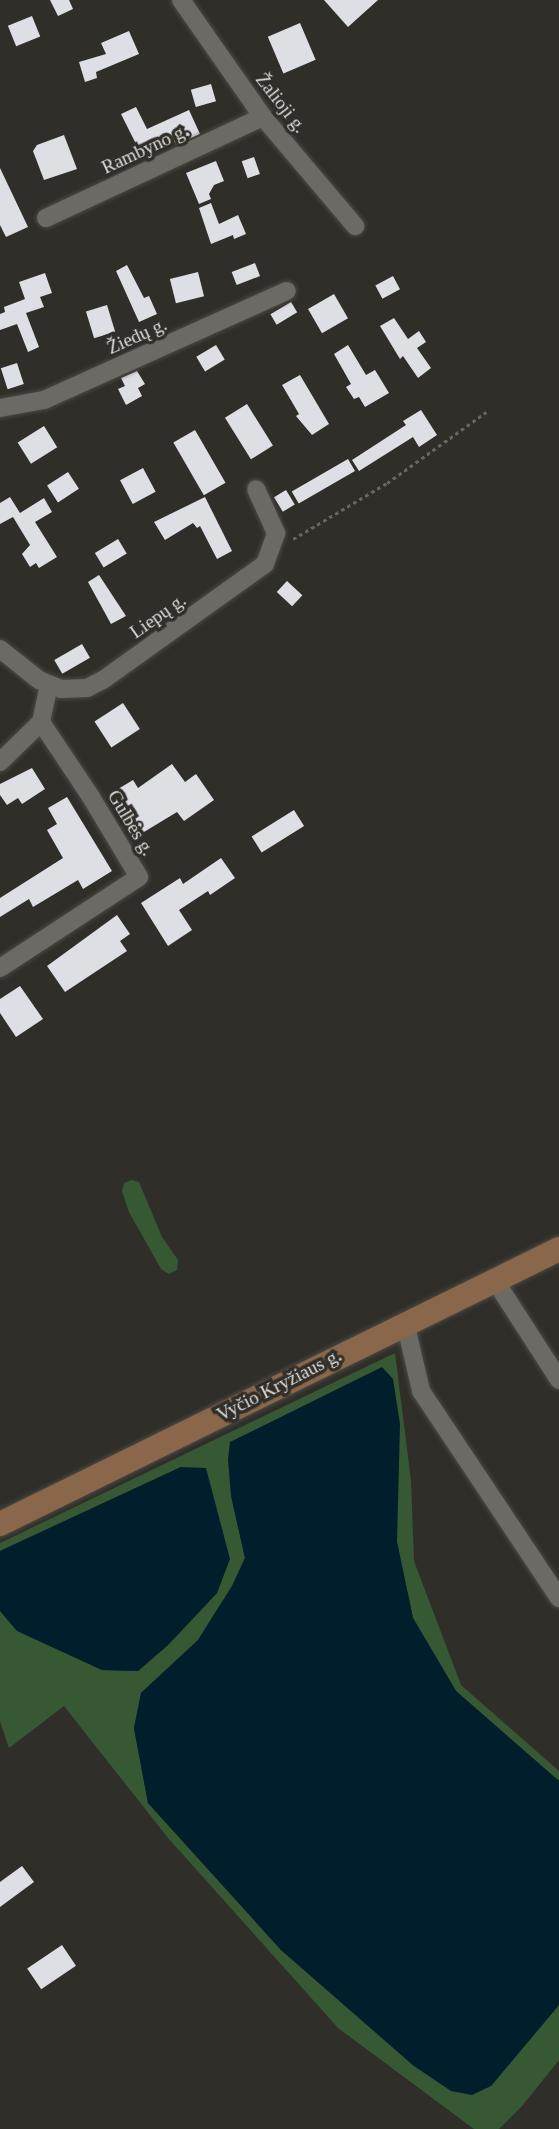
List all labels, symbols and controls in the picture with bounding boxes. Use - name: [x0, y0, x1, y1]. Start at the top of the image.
- street label: Žalioji g.: [251, 69, 311, 137]
- street label: Rambyno g.: [98, 119, 192, 179]
- street label: Žiedų g.: [103, 313, 171, 359]
- street label: Liepų g.: [126, 589, 190, 643]
- street label: Gulbės g.: [102, 786, 160, 860]
- street label: Vyčio Kryžiaus g.: [213, 1344, 345, 1426]

